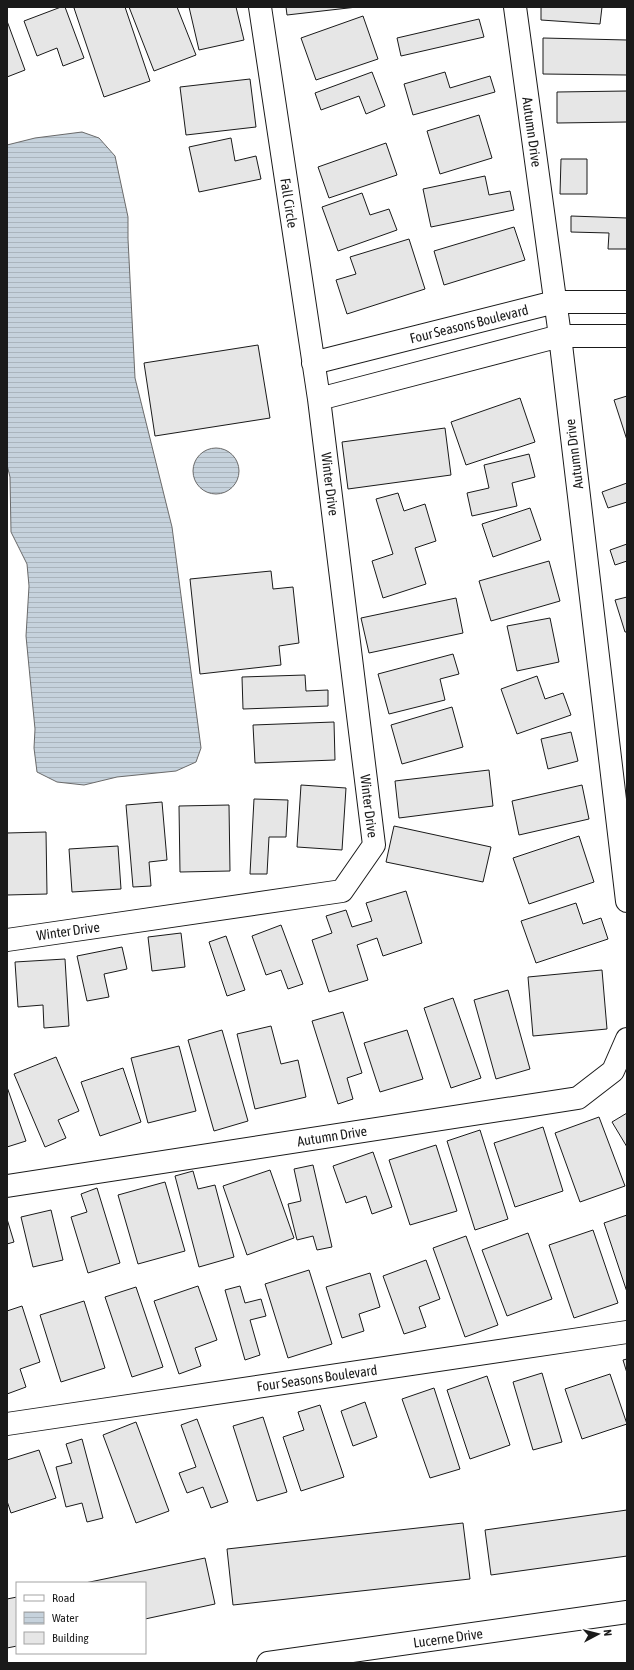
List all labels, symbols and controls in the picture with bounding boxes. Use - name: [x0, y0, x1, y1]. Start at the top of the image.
- street label: Autumn Drive: [519, 96, 545, 168]
- street label: Fall Circle: [277, 177, 301, 229]
- street label: Four Seasons Boulevard: [408, 302, 530, 346]
- street label: Autumn Drive: [562, 418, 586, 490]
- street label: Winter Drive: [318, 451, 342, 517]
- street label: Winter Drive: [357, 773, 381, 839]
- street label: Winter Drive: [35, 919, 101, 943]
- street label: Autumn Drive: [296, 1123, 368, 1149]
- street label: Four Seasons Boulevard: [256, 1362, 378, 1394]
- legend: [16, 1582, 146, 1654]
- text: Road: [52, 1591, 75, 1605]
- text: Water: [52, 1611, 79, 1625]
- north arrow: [578, 1614, 618, 1654]
- street label: Lucerne Drive: [412, 1625, 484, 1651]
- text: N: [602, 1629, 614, 1637]
- text: Building: [52, 1631, 90, 1645]

